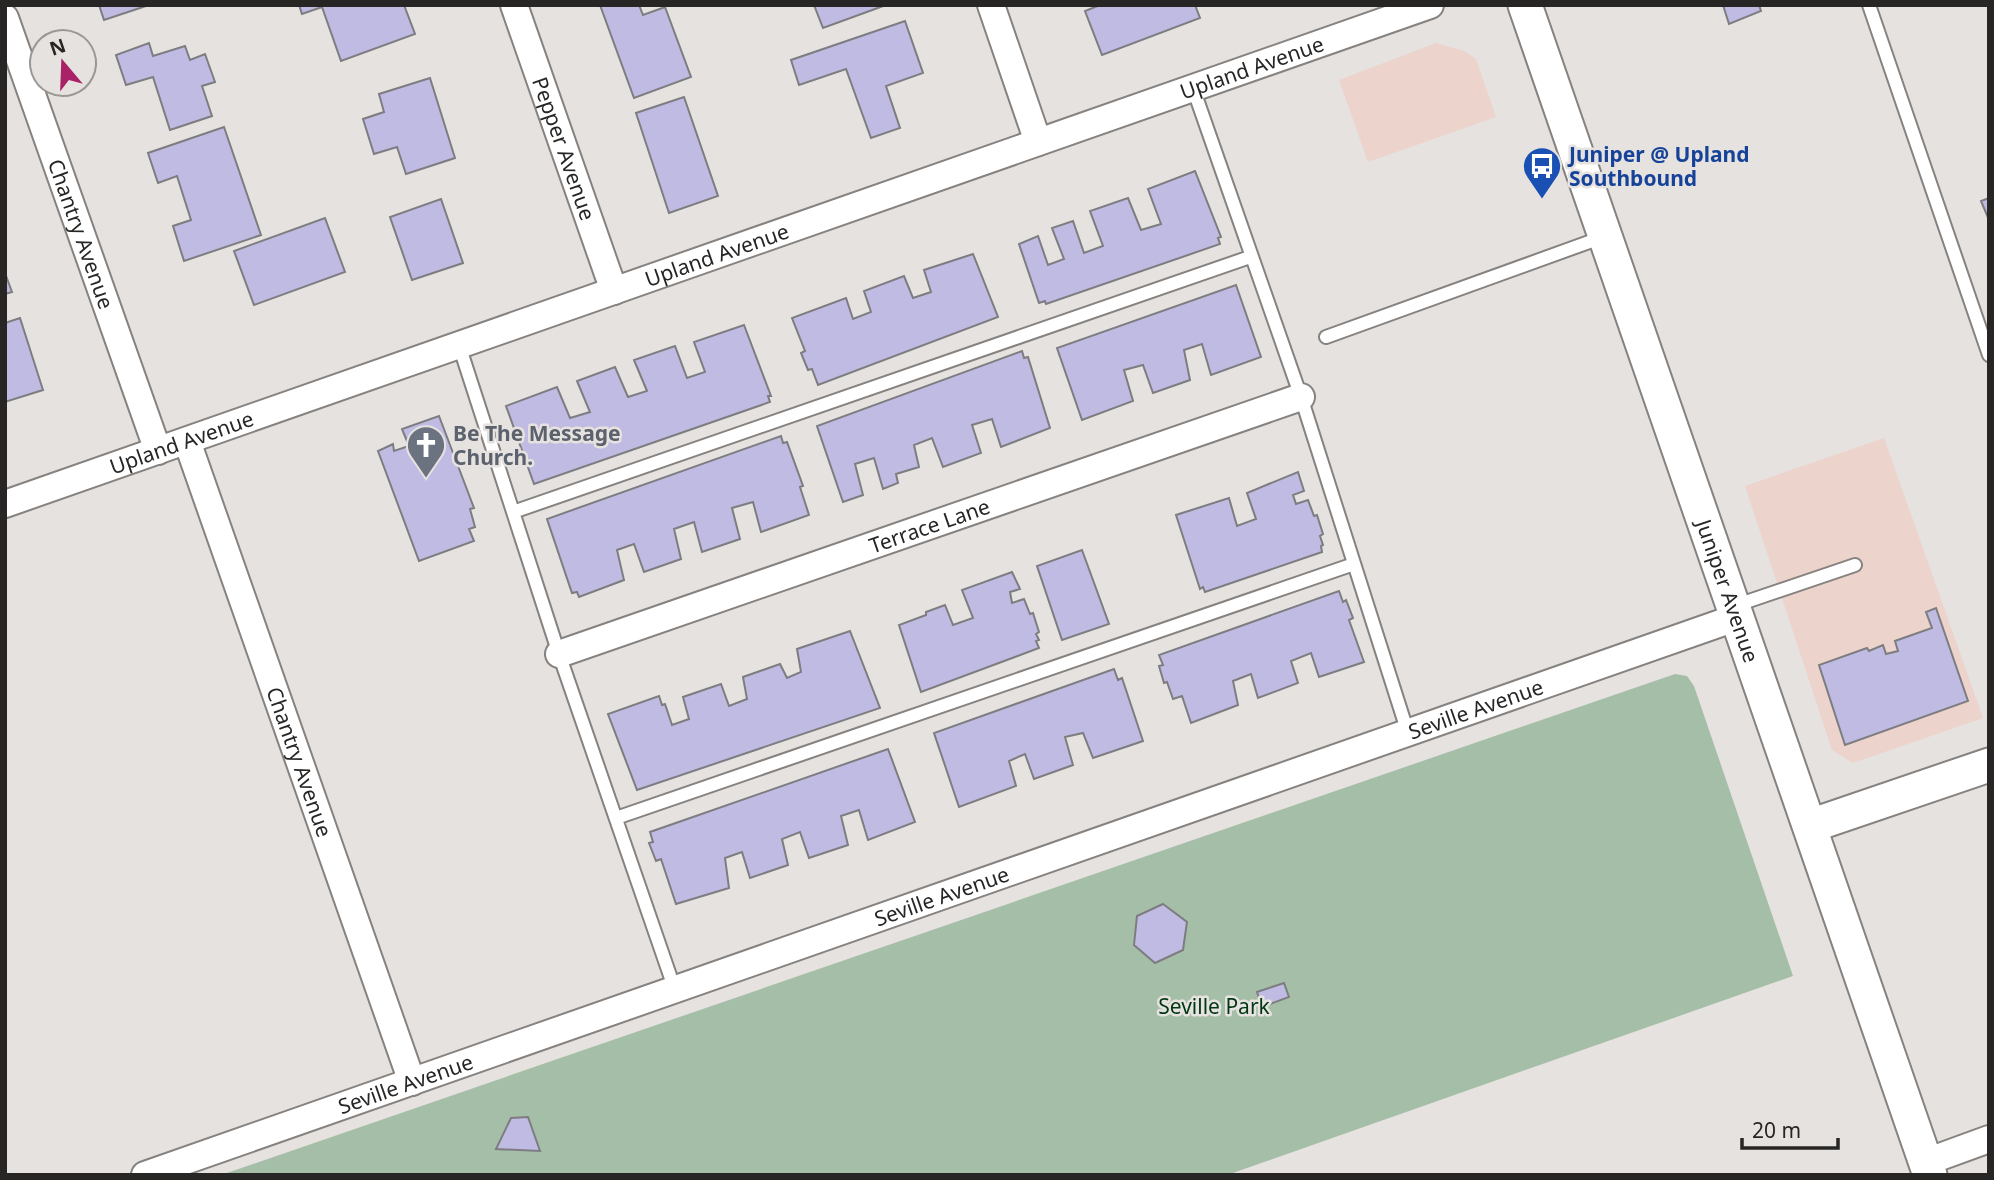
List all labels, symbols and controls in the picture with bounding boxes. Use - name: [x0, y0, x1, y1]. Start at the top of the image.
- north arrow: [28, 28, 98, 98]
- street label: Upland Avenue: [1176, 29, 1327, 106]
- text: N: [46, 32, 69, 62]
- street label: Pepper Avenue: [526, 73, 602, 224]
- place label: Juniper @ Upland Southbound: [1567, 140, 1749, 192]
- bus stop icon: Juniper @ Upland Southbound: [1521, 145, 1563, 200]
- street label: Chantry Avenue: [42, 155, 121, 313]
- street label: Upland Avenue: [641, 217, 792, 293]
- street label: Upland Avenue: [106, 404, 257, 480]
- place label: Be The Message Church.: [453, 419, 621, 471]
- church icon: Be The Message Church.: [405, 424, 447, 479]
- street label: Terrace Lane: [865, 492, 993, 560]
- street label: Juniper Avenue: [1689, 514, 1766, 666]
- street label: Seville Avenue: [1405, 672, 1547, 745]
- street label: Chantry Avenue: [260, 683, 339, 841]
- street label: Seville Avenue: [870, 859, 1013, 933]
- park label: Seville Park: [1158, 992, 1271, 1020]
- street label: Seville Avenue: [334, 1047, 477, 1120]
- scale bar: [1742, 1106, 1838, 1150]
- text: 20 m: [1752, 1116, 1801, 1144]

